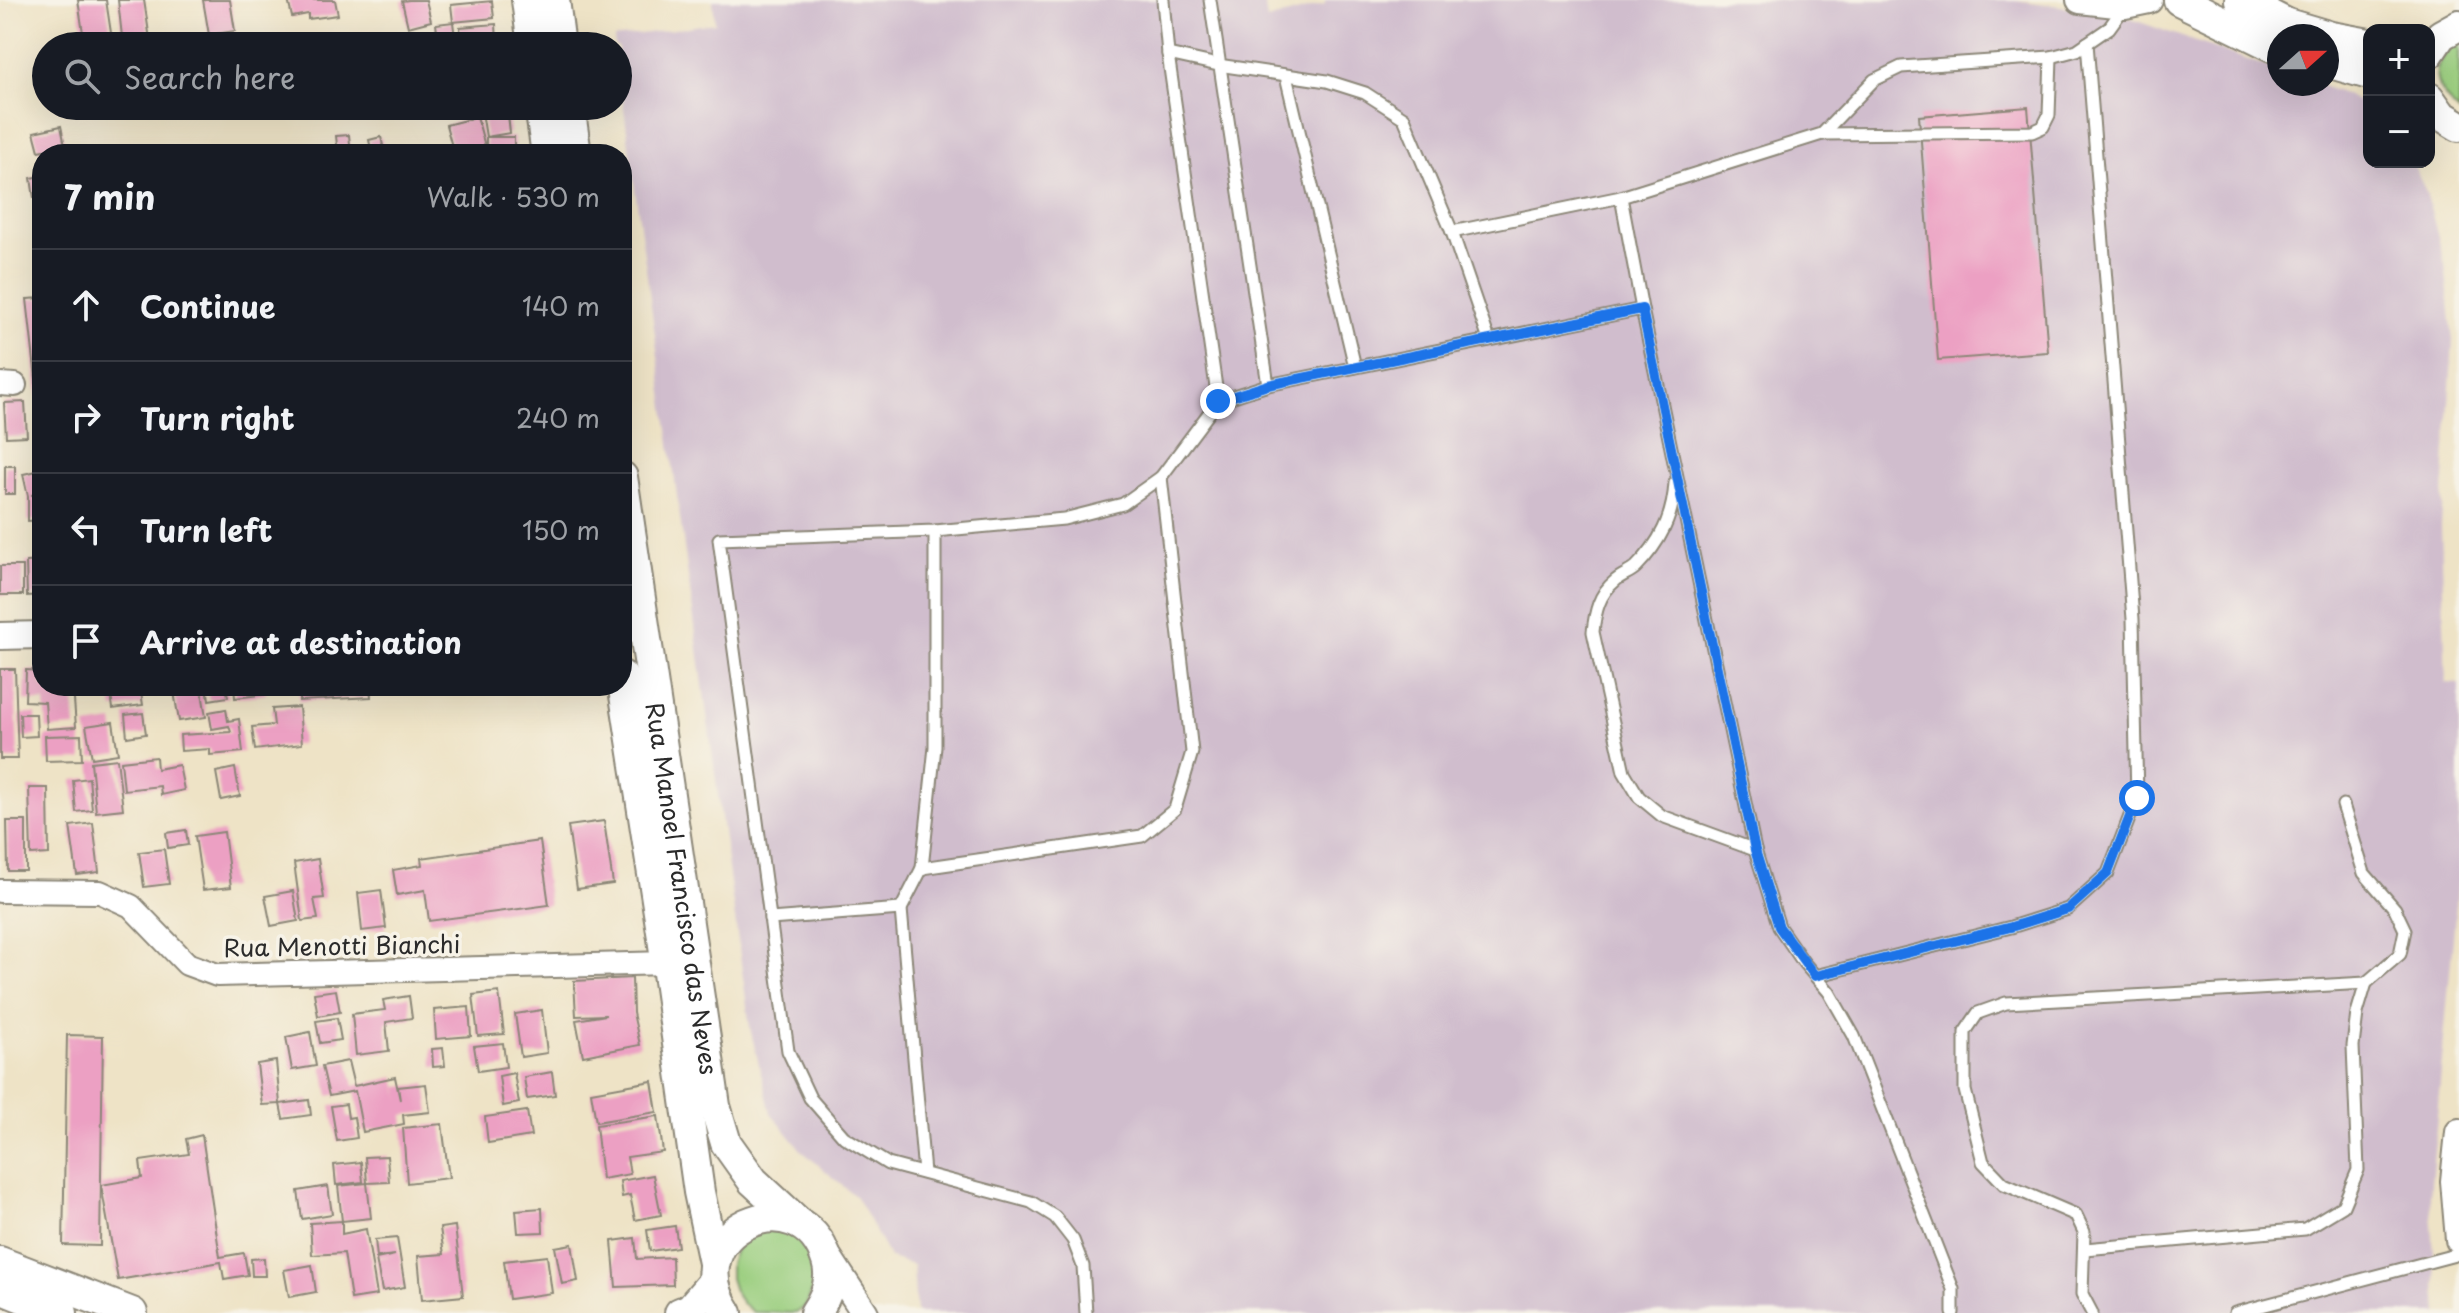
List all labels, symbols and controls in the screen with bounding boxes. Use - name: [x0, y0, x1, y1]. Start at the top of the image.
- north arrow: [2267, 24, 2339, 96]
- map controls: [2363, 24, 2435, 168]
- button: +: [2363, 24, 2435, 96]
- search box: [32, 32, 632, 120]
- icon: search: [60, 54, 104, 98]
- text: Search here: [124, 54, 296, 99]
- button: −: [2363, 96, 2435, 168]
- text: 7 min: [64, 170, 155, 222]
- text: Walk · 530 m: [427, 177, 600, 216]
- icon: ahead: [64, 283, 108, 327]
- text: Continue: [140, 283, 275, 328]
- text: 140 m: [522, 286, 600, 325]
- route end: [1200, 383, 1236, 419]
- icon: right: [64, 395, 108, 439]
- text: Turn right: [140, 395, 295, 440]
- text: 240 m: [516, 398, 600, 437]
- icon: left: [64, 507, 108, 551]
- text: Turn left: [140, 507, 272, 552]
- text: 150 m: [522, 510, 600, 549]
- icon: arrive: [64, 619, 108, 663]
- text: Arrive at destination: [140, 619, 462, 664]
- street label: Rua Manoel Francisco das Neves: [638, 700, 728, 1077]
- route start: [2119, 780, 2155, 816]
- street label: Rua Menotti Bianchi: [223, 925, 461, 965]

